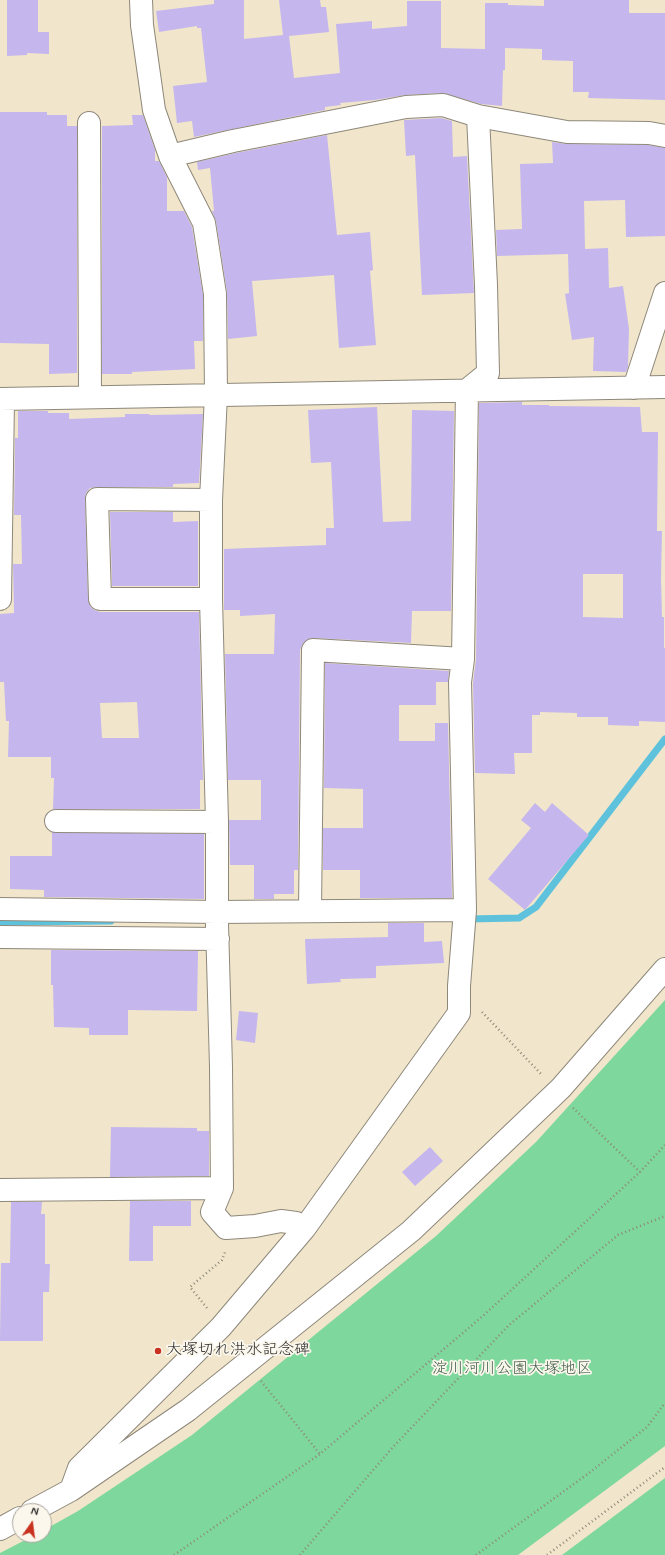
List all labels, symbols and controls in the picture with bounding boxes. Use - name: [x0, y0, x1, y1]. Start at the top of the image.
- place label: 大塚切れ洪水記念碑: [166, 1341, 310, 1361]
- marker: 大塚切れ洪水記念碑: [153, 1346, 163, 1356]
- park label: 淀川河川公園大塚地区: [432, 1360, 592, 1380]
- north arrow: [12, 1503, 52, 1543]
- text: N: [29, 1505, 40, 1520]

